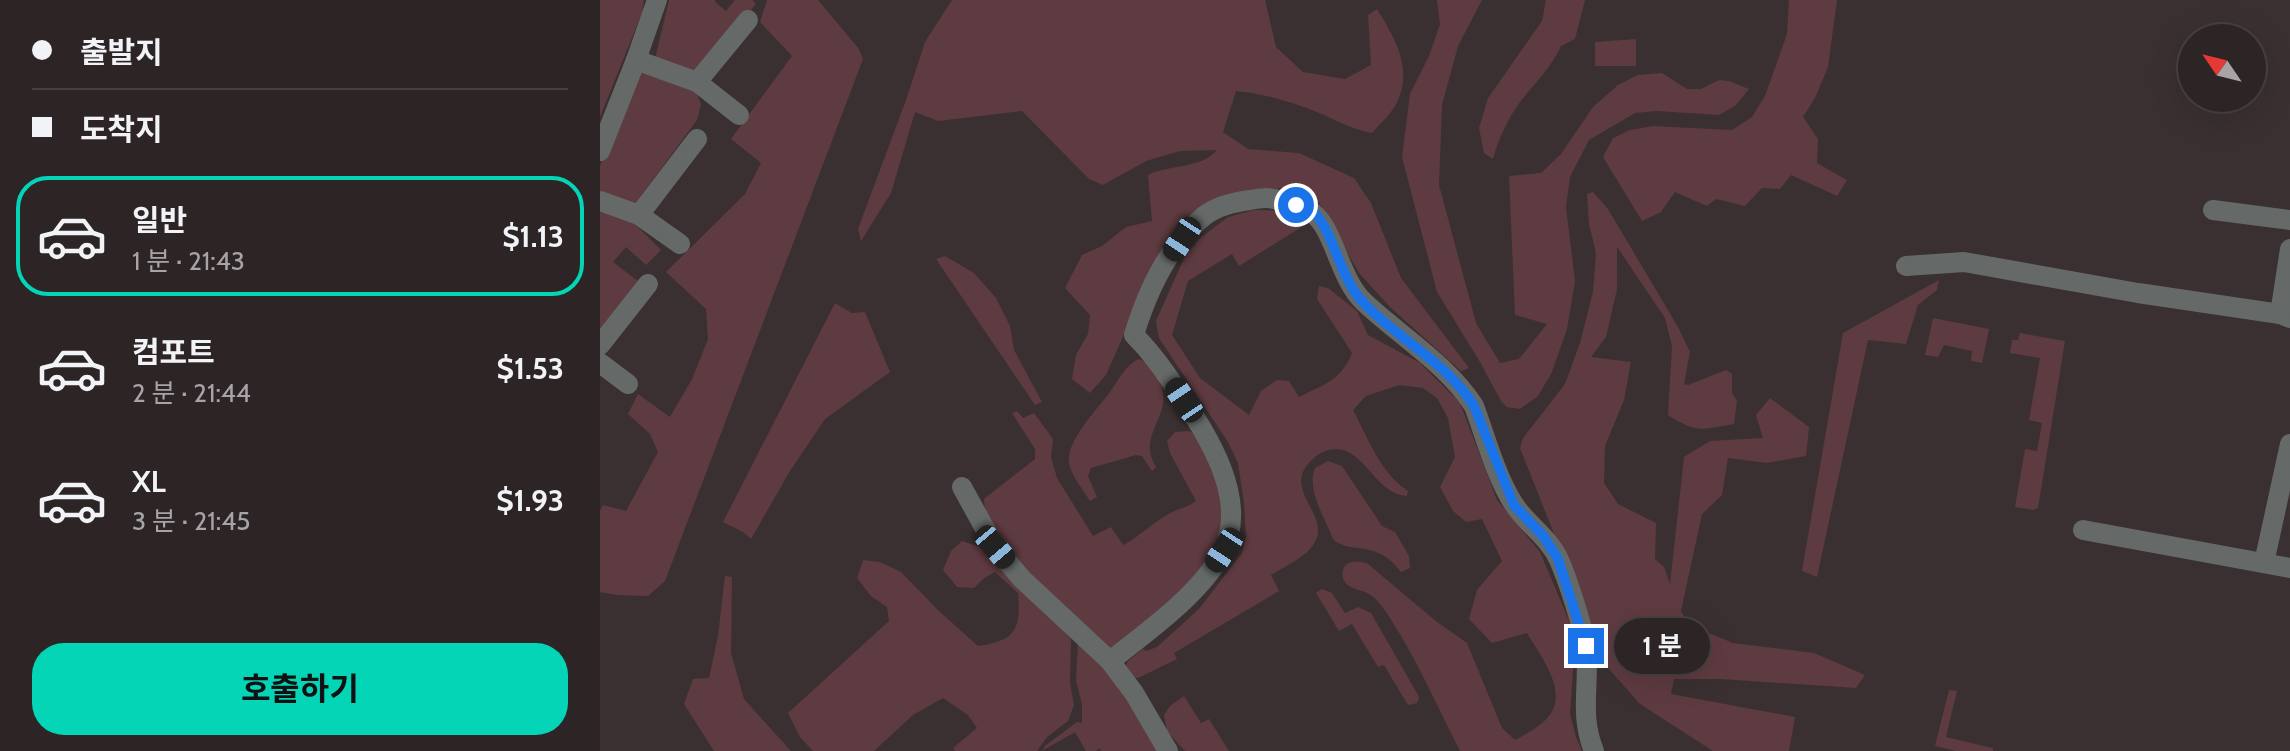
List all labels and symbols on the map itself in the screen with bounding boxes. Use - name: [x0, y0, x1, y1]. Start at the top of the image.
- north arrow: [2178, 24, 2266, 112]
- route start: [1278, 187, 1314, 223]
- car: [1159, 212, 1205, 266]
- car: [1161, 373, 1207, 427]
- car: [970, 521, 1020, 573]
- car: [1201, 523, 1247, 577]
- callout: 1 분: [1614, 618, 1710, 674]
- route end: [1568, 628, 1604, 664]

